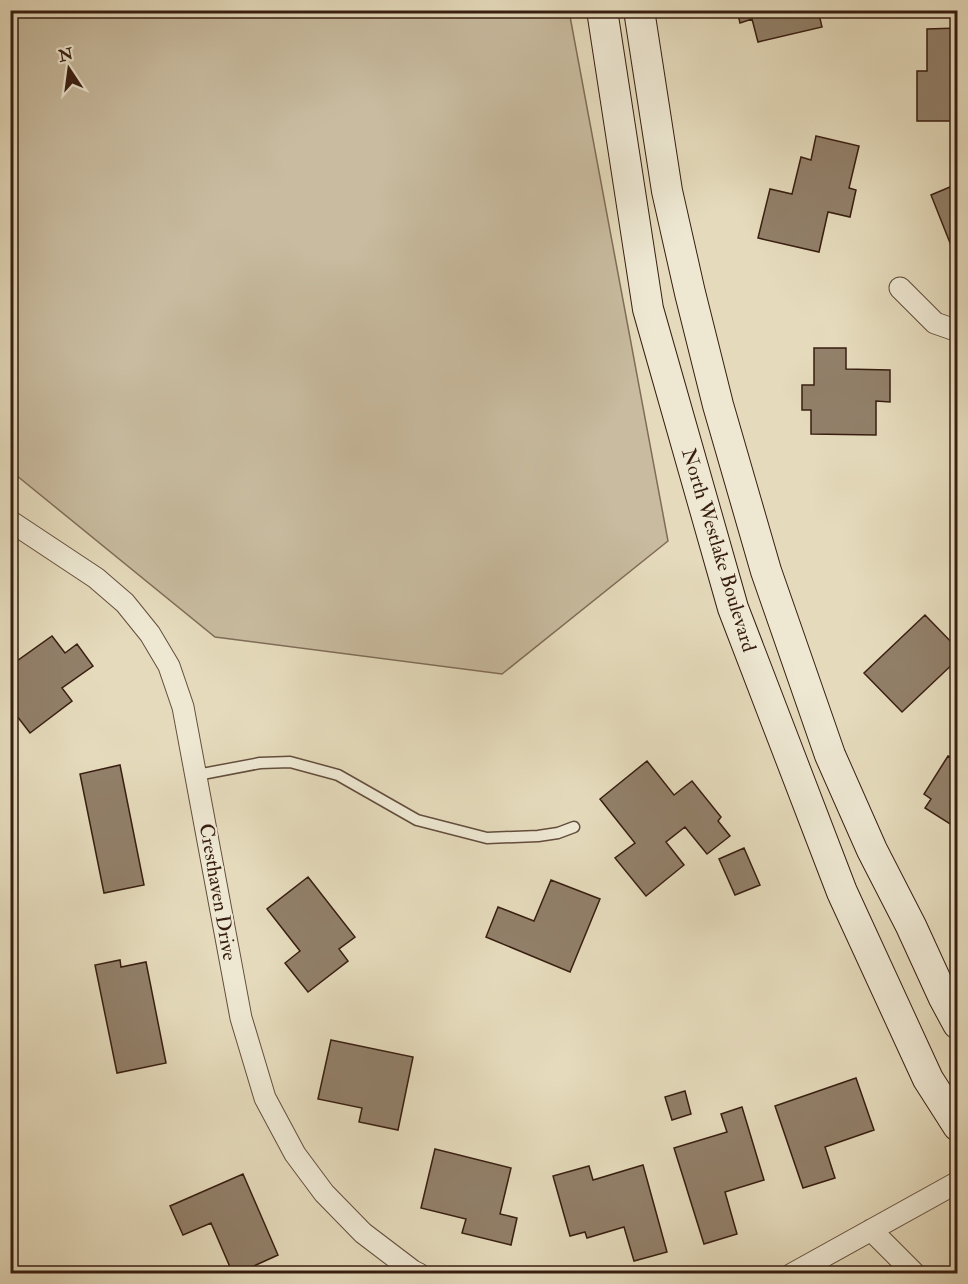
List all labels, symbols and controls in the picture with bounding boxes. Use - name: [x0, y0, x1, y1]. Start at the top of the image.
- north arrow: [39, 39, 99, 99]
- text: N: [56, 44, 76, 67]
- street label: North Westlake Boulevard: [676, 445, 762, 655]
- street label: Cresthaven Drive: [194, 821, 242, 963]

